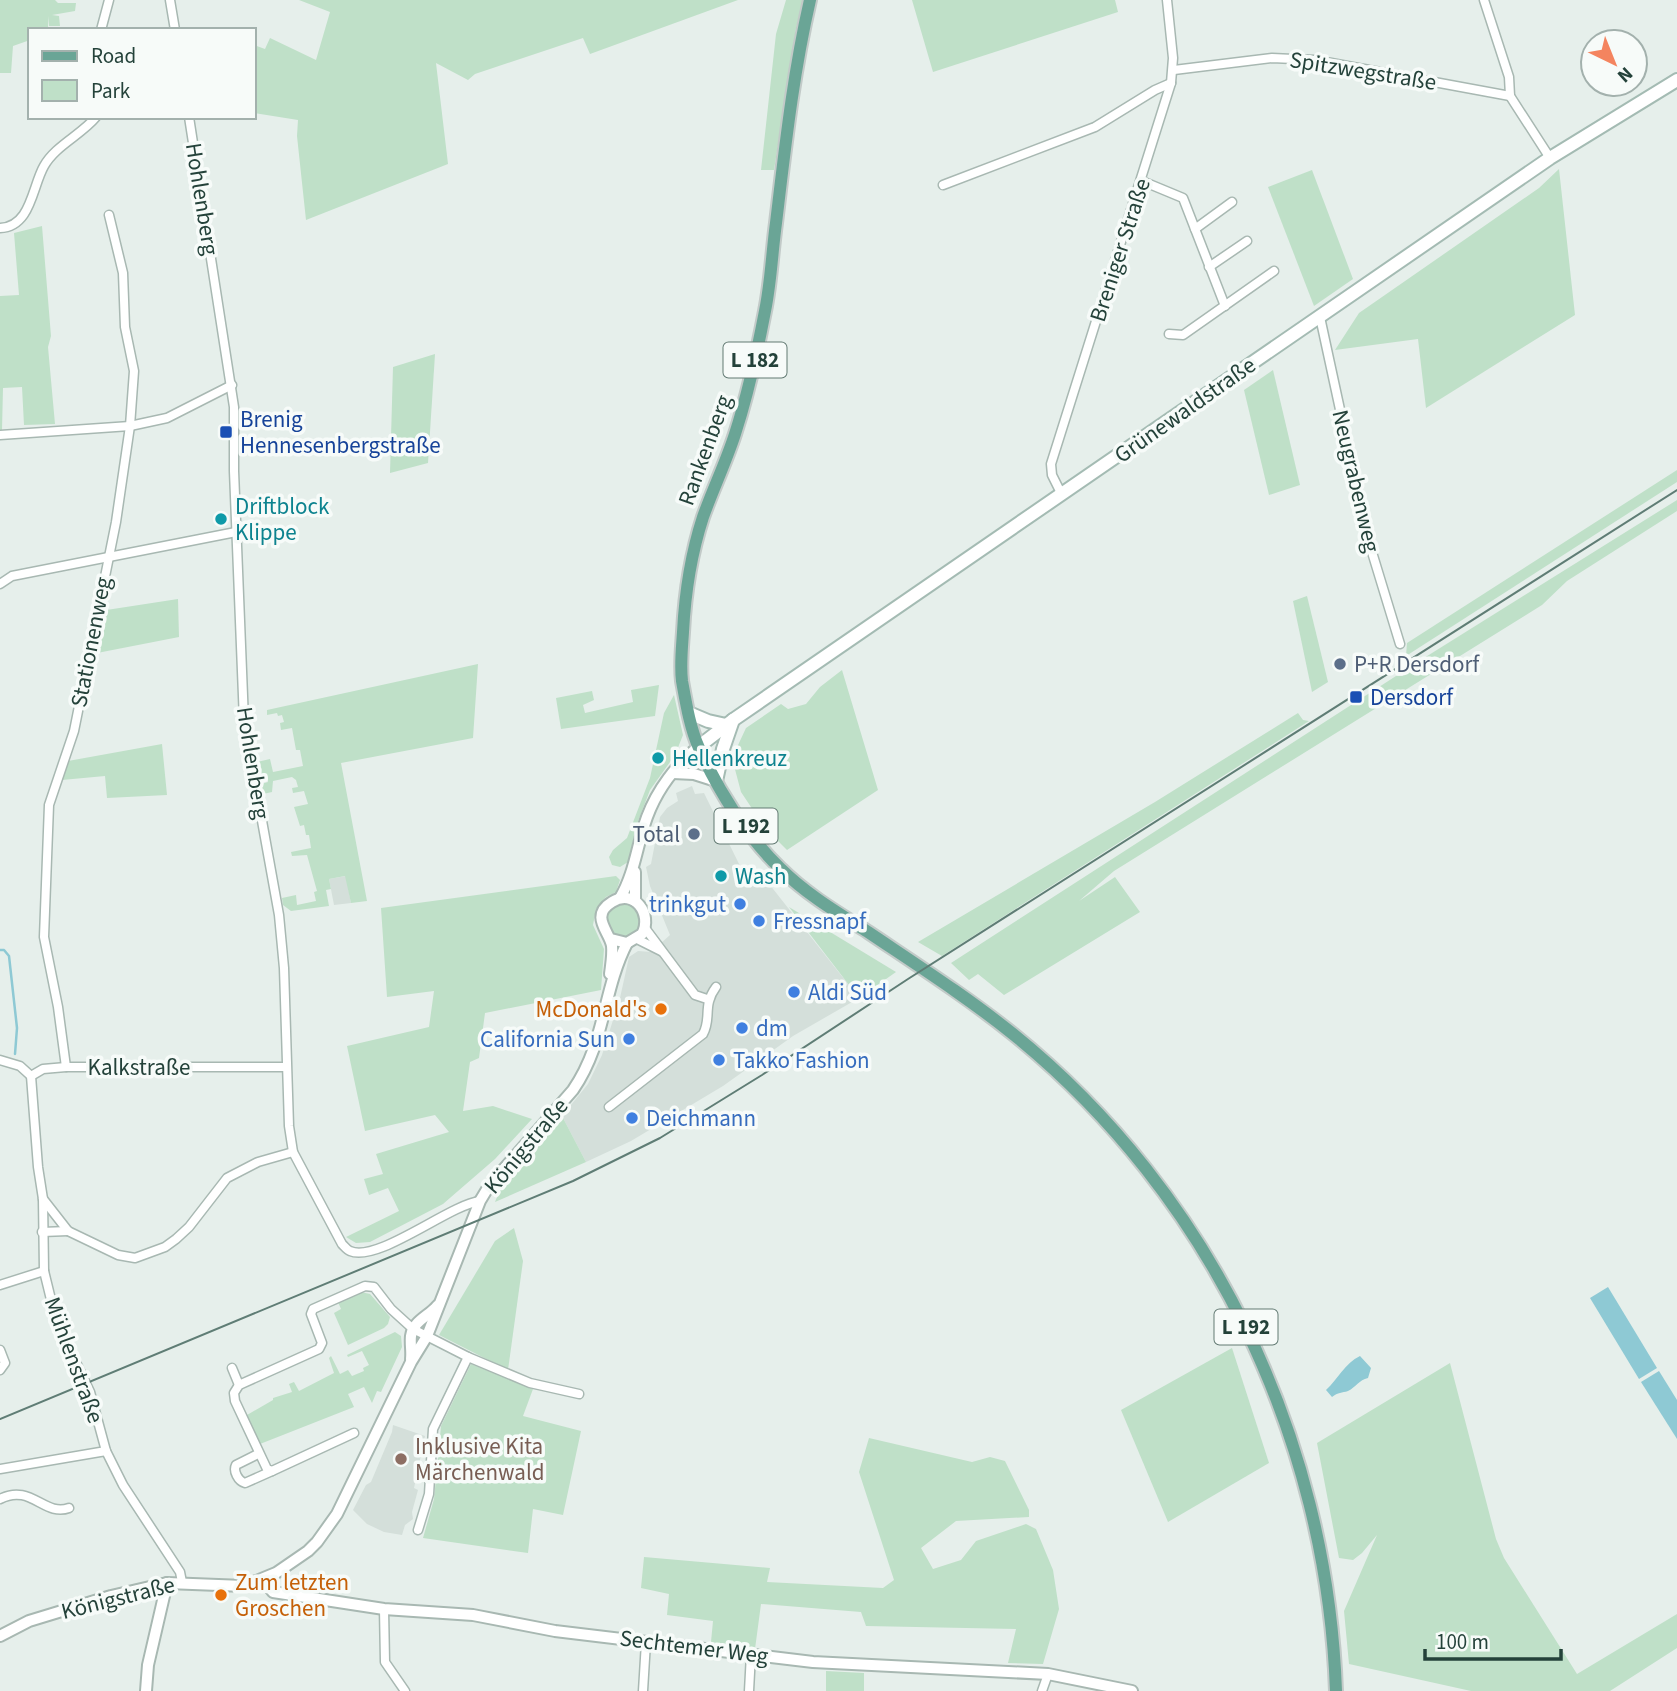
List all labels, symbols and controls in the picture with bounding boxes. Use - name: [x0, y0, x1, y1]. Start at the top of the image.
- legend: [28, 28, 256, 119]
- north arrow: [1579, 28, 1649, 98]
- text: Road: [91, 41, 136, 71]
- street label: Spitzwegstraße: [1287, 43, 1439, 99]
- text: N: [1611, 60, 1638, 89]
- text: Park: [91, 76, 131, 106]
- street label: Hohlenberg: [177, 140, 227, 258]
- street label: Breniger Straße: [1081, 174, 1159, 326]
- road number: L 182: [724, 342, 786, 378]
- street label: Grünewaldstraße: [1108, 349, 1262, 471]
- street label: Rankenberg: [670, 390, 740, 510]
- place label: Brenig Hennesenbergstraße: [240, 403, 441, 462]
- street label: Neugrabenweg: [1324, 406, 1389, 556]
- marker: Brenig Hennesenbergstraße: [218, 424, 234, 440]
- place label: Driftblock Klippe: [235, 490, 330, 549]
- marker: Driftblock Klippe: [213, 511, 229, 527]
- street label: Stationenweg: [62, 574, 120, 710]
- place label: P+R Dersdorf: [1354, 648, 1480, 681]
- marker: P+R Dersdorf: [1332, 656, 1348, 672]
- place label: Dersdorf: [1370, 681, 1454, 714]
- marker: Dersdorf: [1348, 689, 1364, 705]
- street label: Hohlenberg: [228, 704, 278, 822]
- place label: Hellenkreuz: [672, 742, 787, 775]
- marker: Hellenkreuz: [650, 750, 666, 766]
- road number: L 192: [714, 808, 778, 844]
- place label: Total: [632, 818, 680, 851]
- marker: Total: [686, 826, 702, 842]
- place label: Wash: [735, 860, 786, 893]
- marker: Wash: [713, 868, 729, 884]
- place label: trinkgut: [649, 888, 726, 921]
- marker: trinkgut: [732, 896, 748, 912]
- place label: Fressnapf: [773, 905, 867, 938]
- marker: Fressnapf: [751, 913, 767, 929]
- place label: Aldi Süd: [808, 976, 887, 1009]
- marker: Aldi Süd: [786, 984, 802, 1000]
- place label: McDonald's: [535, 993, 647, 1026]
- marker: McDonald's: [653, 1001, 669, 1017]
- place label: dm: [756, 1012, 788, 1045]
- marker: dm: [734, 1020, 750, 1036]
- place label: California Sun: [480, 1023, 615, 1056]
- marker: California Sun: [621, 1031, 637, 1047]
- place label: Takko Fashion: [733, 1044, 870, 1077]
- street label: Kalkstraße: [88, 1051, 190, 1084]
- marker: Takko Fashion: [711, 1052, 727, 1068]
- street label: Königstraße: [476, 1091, 576, 1201]
- place label: Deichmann: [646, 1102, 756, 1135]
- marker: Deichmann: [624, 1110, 640, 1126]
- street label: Mühlenstraße: [36, 1292, 112, 1428]
- road number: L 192: [1214, 1310, 1278, 1344]
- place label: Inklusive Kita Märchenwald: [415, 1430, 545, 1489]
- marker: Inklusive Kita Märchenwald: [393, 1451, 409, 1467]
- place label: Zum letzten Groschen: [235, 1566, 349, 1625]
- street label: Königstraße: [58, 1568, 178, 1628]
- marker: Zum letzten Groschen: [213, 1587, 229, 1603]
- scale bar: [1425, 1618, 1562, 1662]
- street label: Sechtemer Weg: [618, 1622, 771, 1673]
- text: 100 m: [1436, 1627, 1489, 1657]

